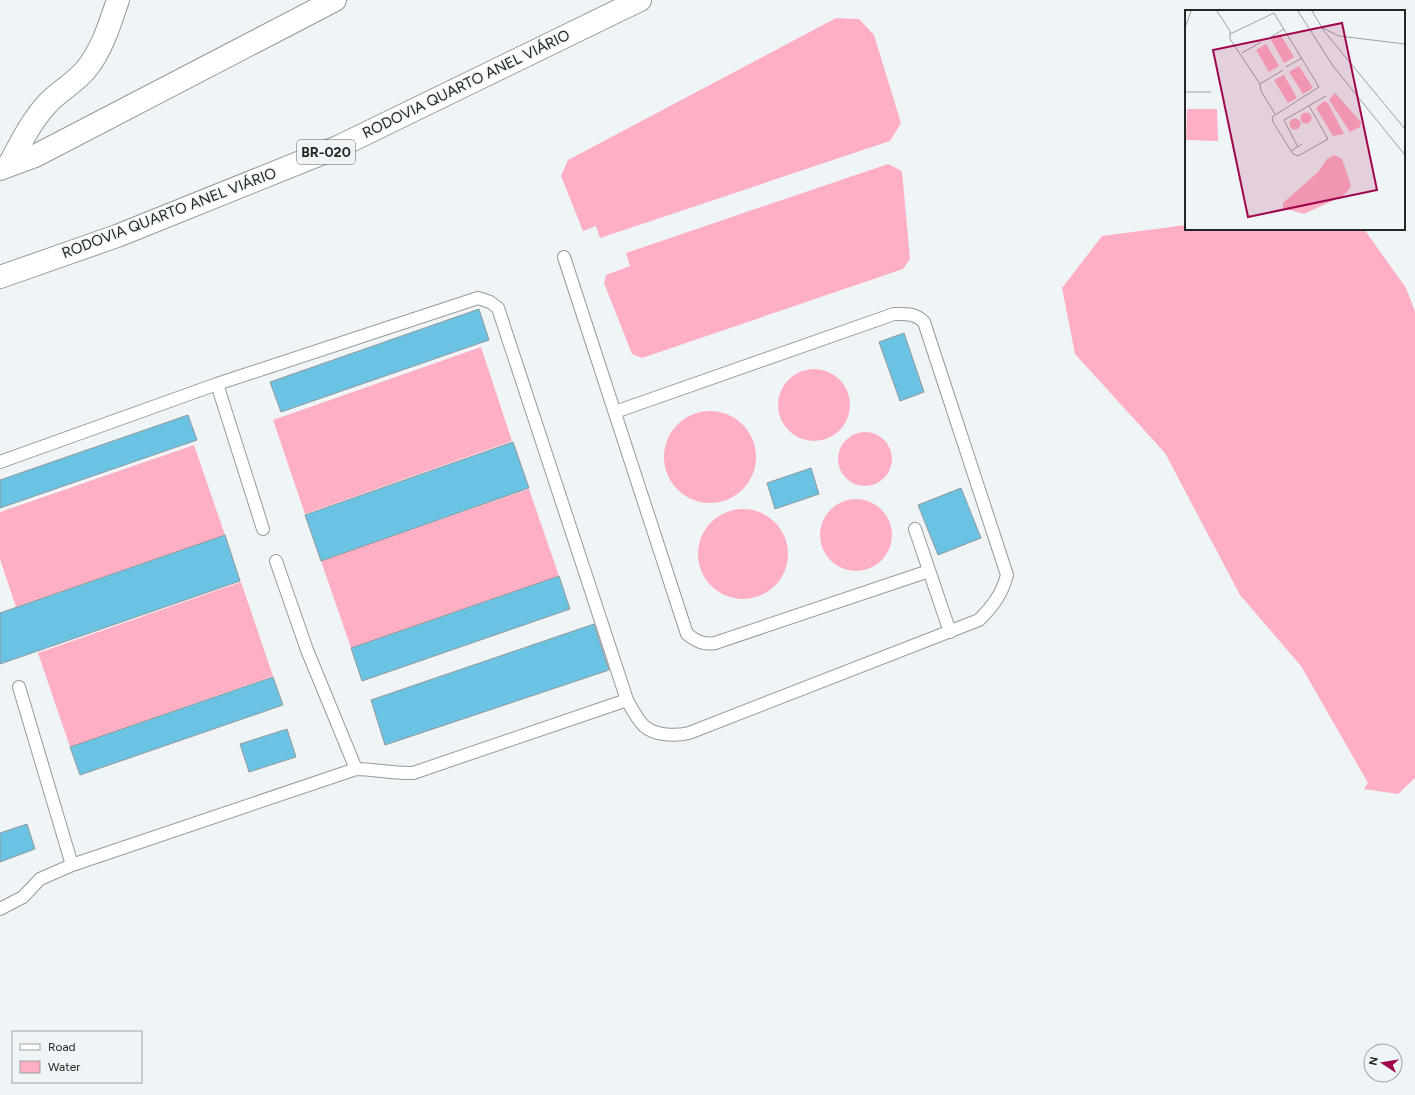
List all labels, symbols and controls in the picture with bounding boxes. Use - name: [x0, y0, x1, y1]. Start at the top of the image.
- inset map: [1185, 10, 1405, 230]
- street label: RODOVIA QUARTO ANEL VIÁRIO: [359, 26, 573, 142]
- road number: BR-020: [297, 140, 355, 164]
- street label: RODOVIA QUARTO ANEL VIÁRIO: [59, 164, 279, 262]
- legend: [12, 1031, 142, 1083]
- text: Road: [48, 1040, 76, 1054]
- north arrow: [1363, 1043, 1403, 1083]
- text: N: [1366, 1056, 1381, 1067]
- text: Water: [48, 1060, 80, 1074]

